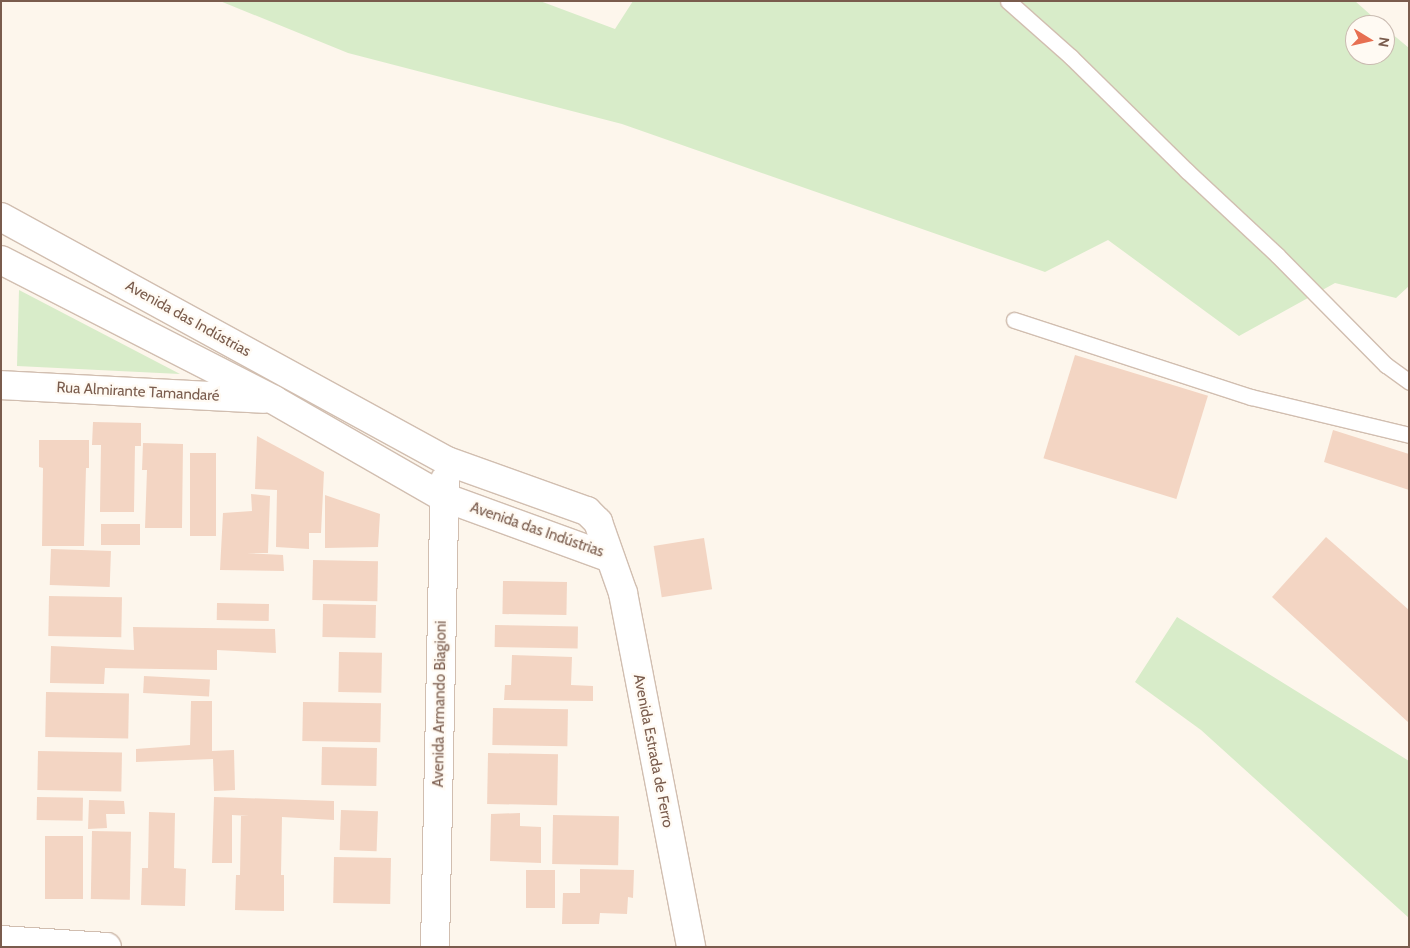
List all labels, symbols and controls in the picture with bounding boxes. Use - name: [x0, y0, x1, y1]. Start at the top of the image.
- north arrow: [1345, 15, 1395, 65]
- text: N: [1374, 36, 1393, 48]
- street label: Avenida das Indústrias: [122, 277, 254, 361]
- street label: Rua Almirante Tamandaré: [56, 379, 220, 405]
- street label: Avenida das Indústrias: [468, 499, 606, 561]
- street label: Avenida Armando Biagioni: [430, 620, 450, 788]
- street label: Avenida Estrada de Ferro: [629, 673, 677, 829]

